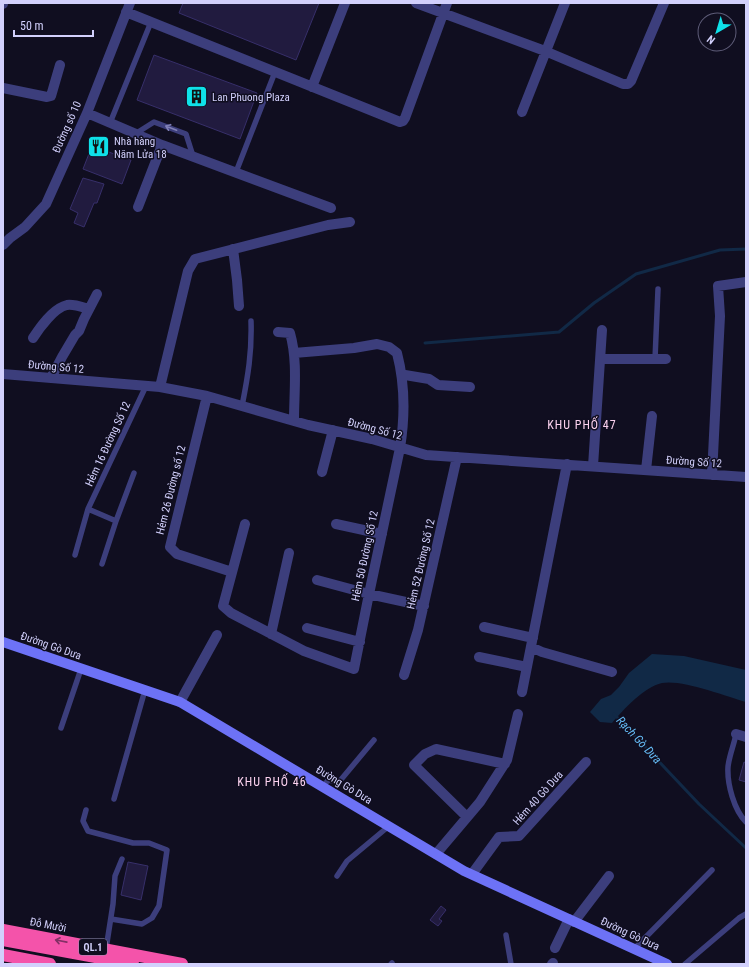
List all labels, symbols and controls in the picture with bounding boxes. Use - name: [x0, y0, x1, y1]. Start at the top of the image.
- scale bar: [14, 12, 93, 38]
- north arrow: [697, 12, 737, 52]
- text: 50 m: [20, 19, 44, 33]
- text: N: [704, 32, 718, 47]
- building icon: Lan Phuong Plaza: [184, 84, 210, 110]
- place label: Lan Phuong Plaza: [212, 91, 290, 104]
- street label: Đường số 10: [50, 99, 84, 155]
- one-way arrow: [166, 124, 178, 132]
- restaurant icon: Nhà hàng Năm Lửa 18: [86, 134, 112, 160]
- place label: Nhà hàng Năm Lửa 18: [114, 135, 167, 161]
- street label: Đường Số 12: [28, 358, 84, 376]
- street label: Hẻm 16 Đường Số 12: [83, 400, 133, 488]
- street label: Đường Số 12: [346, 415, 404, 443]
- district label: KHU PHỐ 47: [547, 416, 617, 432]
- street label: Hẻm 26 Đường số 12: [154, 444, 188, 536]
- street label: Đường Số 12: [666, 454, 722, 470]
- street label: Hẻm 50 Đường Số 12: [349, 510, 381, 602]
- street label: Hẻm 52 Đường Số 12: [404, 518, 438, 610]
- street label: Đường Gò Dưa: [19, 630, 83, 662]
- water label: Rạch Gò Dưa: [614, 713, 664, 767]
- street label: Đường Gò Dưa: [313, 763, 375, 807]
- street label: Hẻm 40 Gò Dưa: [510, 768, 566, 828]
- district label: KHU PHỐ 46: [237, 773, 307, 789]
- street label: Đỗ Mười: [29, 915, 67, 935]
- street label: Đường Gò Dưa: [598, 915, 662, 953]
- one-way arrow: [55, 937, 68, 945]
- road number: QL.1: [79, 939, 107, 955]

